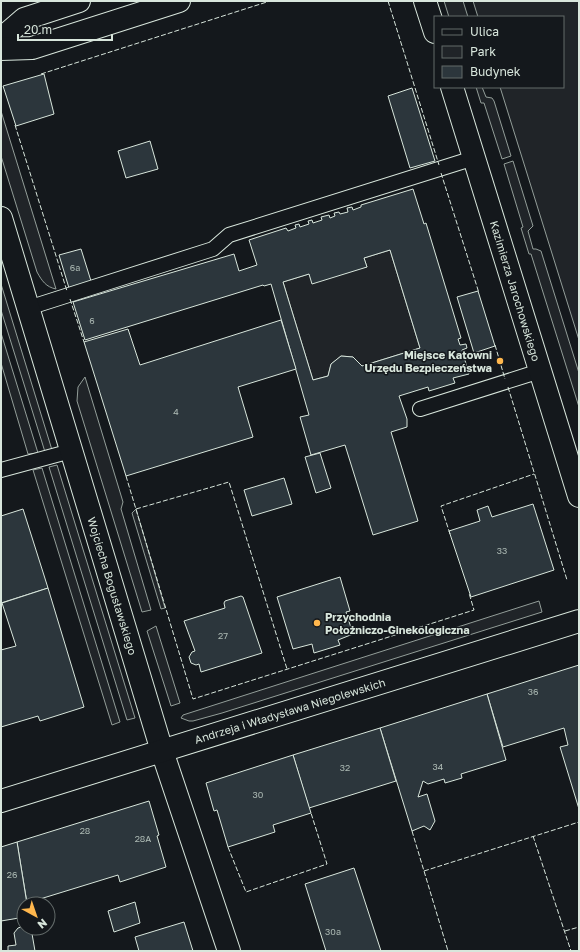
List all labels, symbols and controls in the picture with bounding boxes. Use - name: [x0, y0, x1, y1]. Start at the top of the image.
- scale bar: [18, 16, 112, 42]
- legend: [434, 16, 564, 88]
- text: 20 m: [24, 22, 52, 37]
- text: Ulica: [470, 24, 499, 39]
- text: Park: [470, 44, 496, 59]
- text: Budynek: [470, 64, 521, 79]
- street label: Kazimierza Jarochowskiego: [488, 219, 543, 363]
- house number: 6a: [70, 262, 80, 273]
- house number: 6: [89, 315, 95, 326]
- place label: Miejsce Katowni Urzędu Bezpieczeństwa: [365, 348, 492, 374]
- marker: Miejsce Katowni Urzędu Bezpieczeństwa: [495, 356, 505, 366]
- house number: 4: [173, 406, 179, 417]
- street label: Wojciecha Bogusławskiego: [85, 515, 140, 657]
- house number: 33: [497, 545, 507, 556]
- place label: Przychodnia Położniczo-Ginekologiczna: [325, 610, 470, 636]
- marker: Przychodnia Położniczo-Ginekologiczna: [312, 618, 322, 628]
- house number: 27: [218, 630, 228, 641]
- street label: Andrzeja i Władysława Niegolewskich: [193, 675, 387, 746]
- house number: 36: [528, 686, 538, 697]
- house number: 34: [433, 761, 444, 772]
- house number: 32: [340, 762, 350, 773]
- house number: 30: [253, 789, 264, 800]
- house number: 28: [80, 825, 90, 836]
- house number: 28A: [135, 833, 151, 844]
- house number: 26: [7, 869, 17, 880]
- north arrow: [16, 896, 56, 936]
- text: N: [35, 916, 50, 932]
- house number: 30a: [325, 926, 341, 937]

